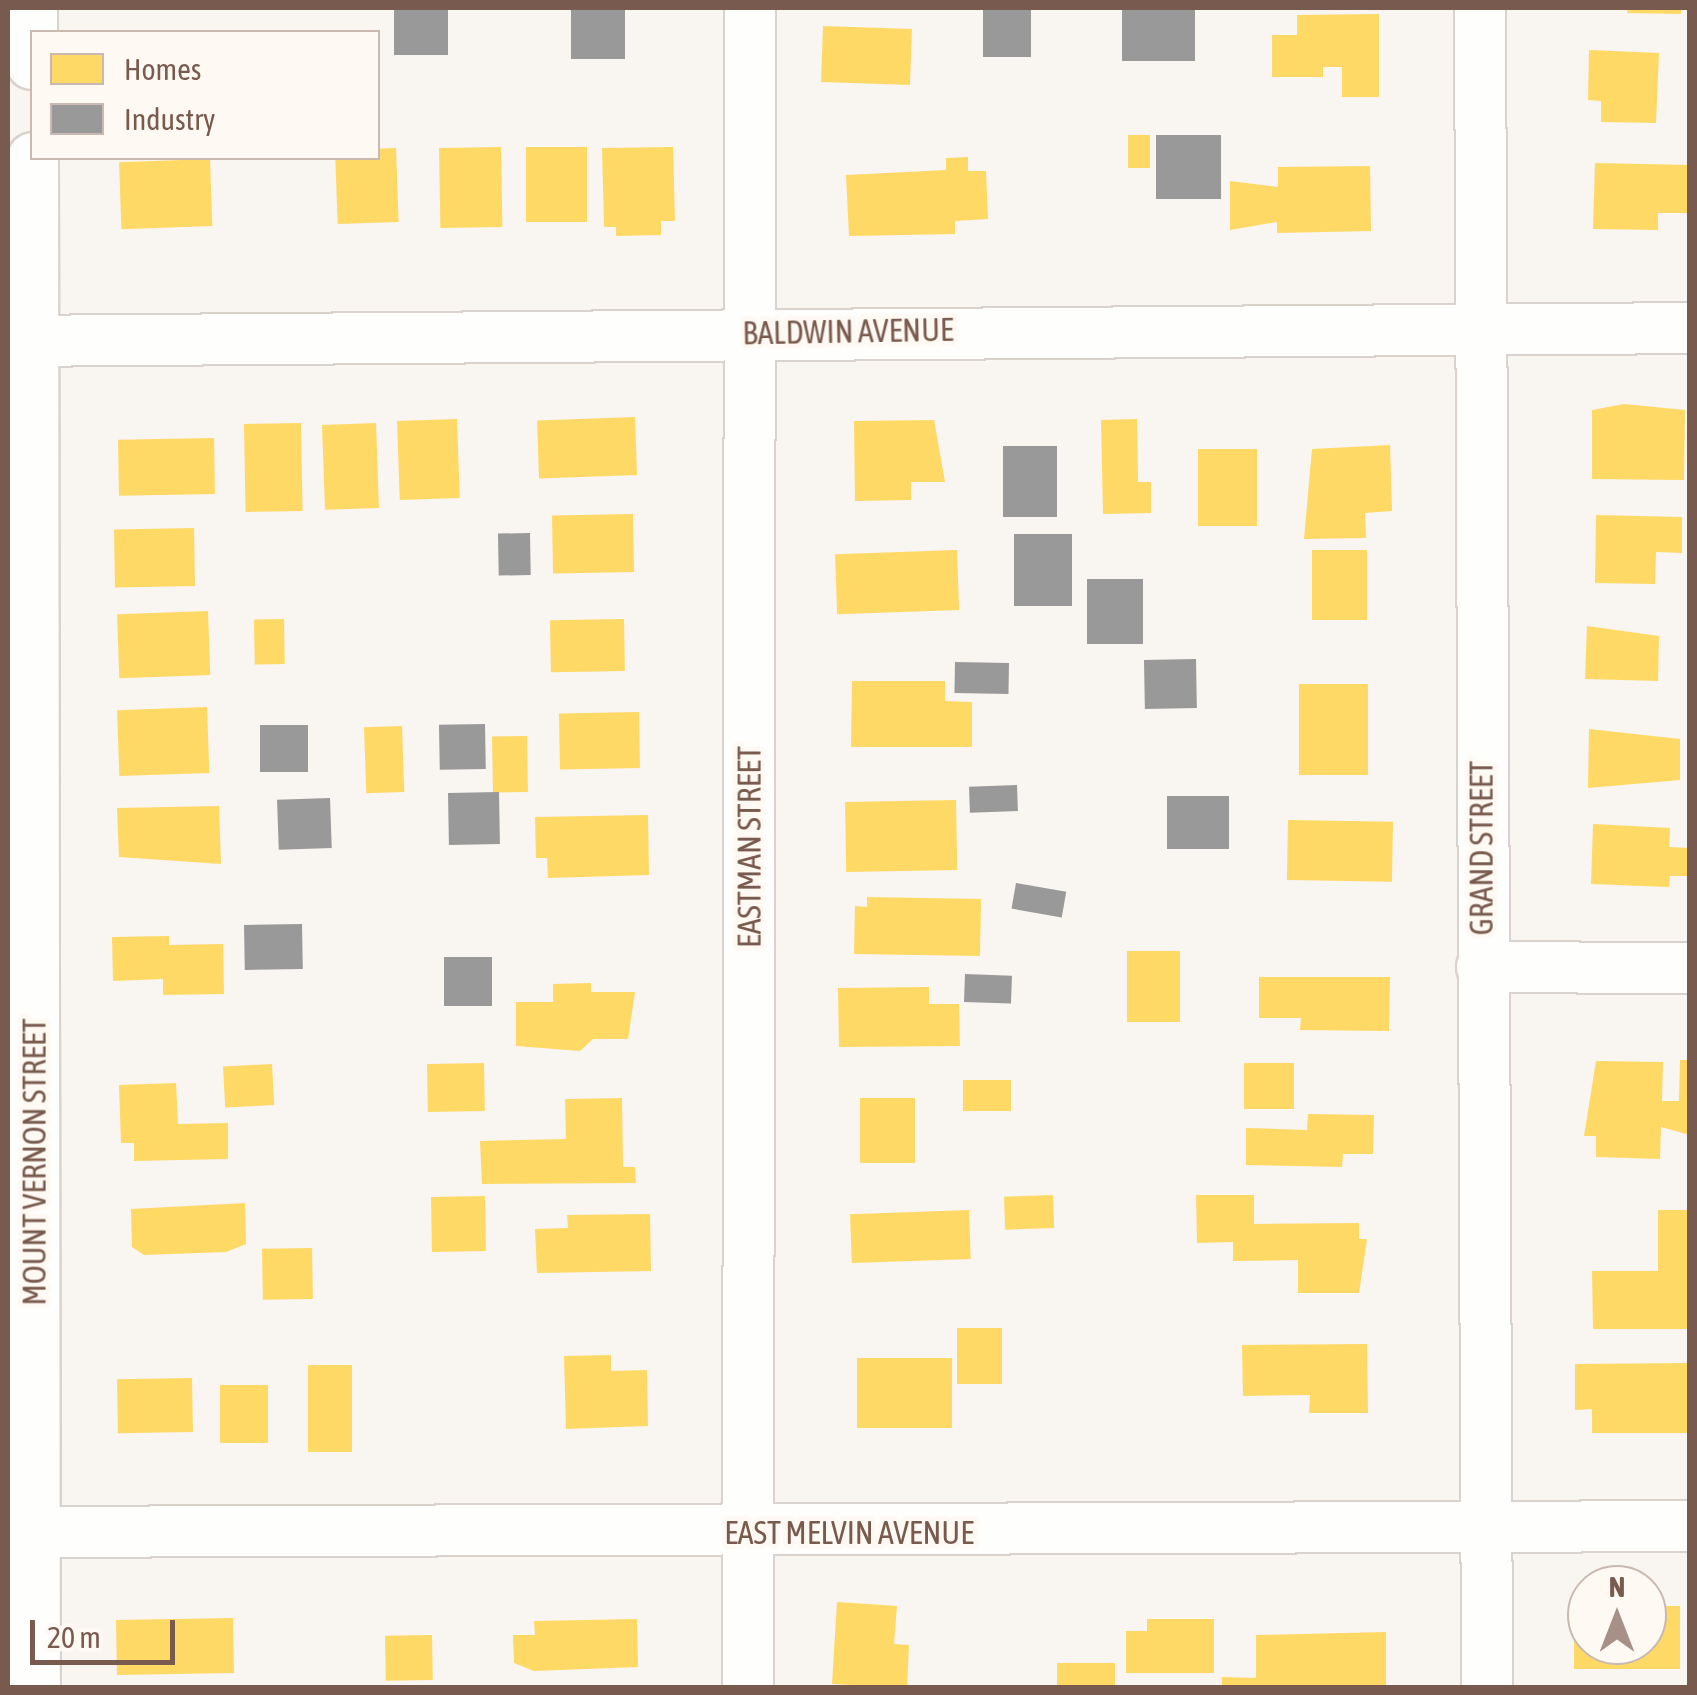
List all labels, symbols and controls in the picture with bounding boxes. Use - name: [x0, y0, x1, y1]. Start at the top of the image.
- legend: [30, 30, 380, 160]
- text: Homes: [124, 52, 201, 86]
- text: Industry: [124, 102, 215, 136]
- street label: BALDWIN AVENUE: [742, 311, 954, 353]
- street label: EASTMAN STREET: [731, 746, 769, 948]
- street label: GRAND STREET: [1463, 761, 1501, 935]
- street label: MOUNT VERNON STREET: [16, 1018, 54, 1306]
- street label: EAST MELVIN AVENUE: [724, 1514, 974, 1552]
- north arrow: [1567, 1565, 1667, 1665]
- text: N: [1609, 1571, 1625, 1603]
- scale bar: [35, 1600, 180, 1662]
- text: 20 m: [47, 1620, 101, 1654]

